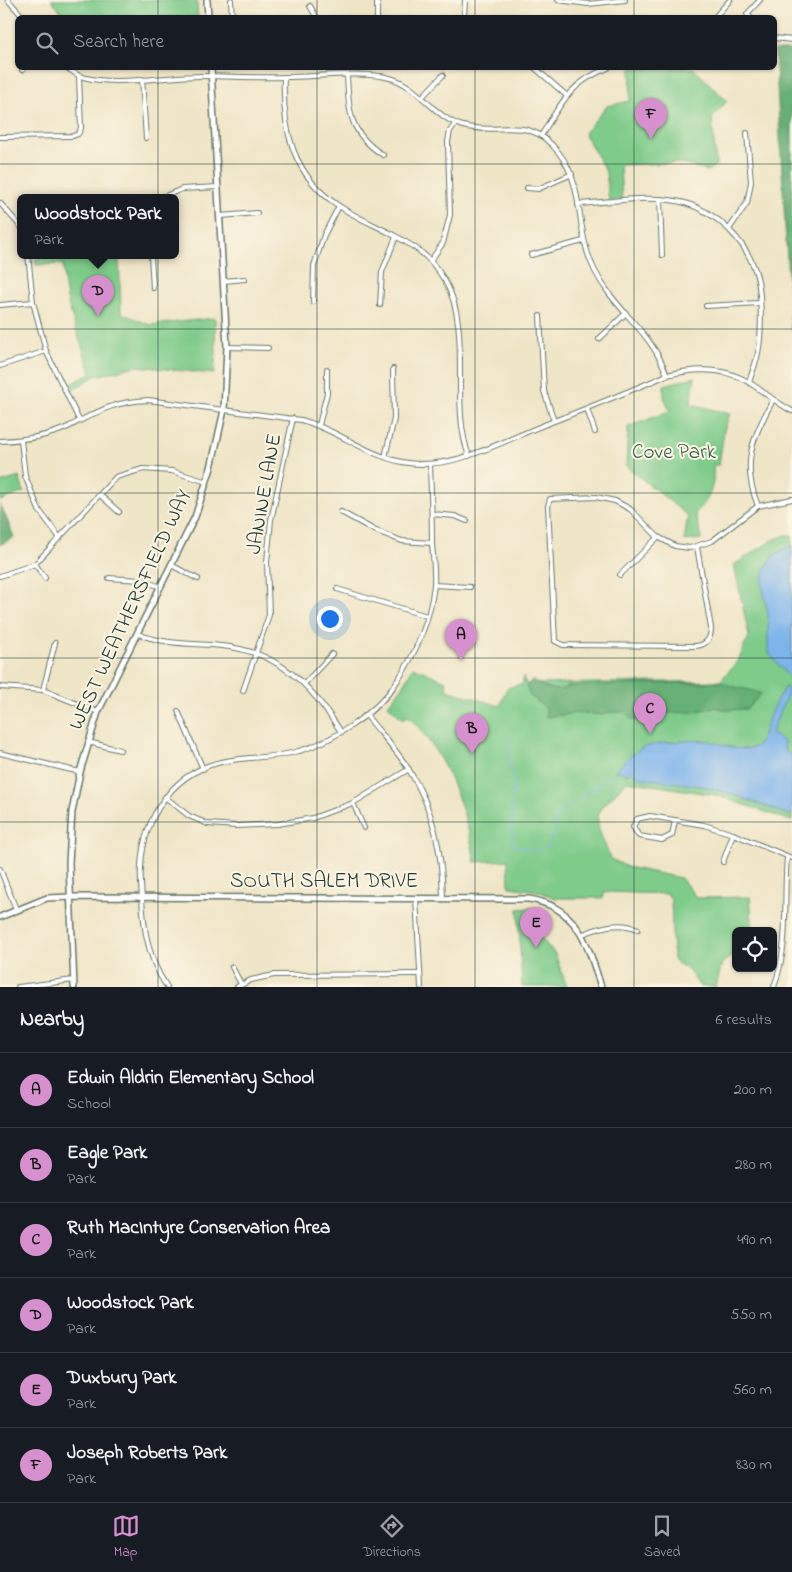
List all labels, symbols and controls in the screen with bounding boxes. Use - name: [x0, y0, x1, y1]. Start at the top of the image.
- search box: [15, 15, 777, 70]
- icon: search: [33, 29, 61, 57]
- text: Search here: [73, 29, 164, 56]
- pin: F: [635, 98, 667, 139]
- popup: [17, 194, 179, 259]
- text: Woodstock Park: [35, 201, 161, 228]
- text: Park: [35, 228, 63, 252]
- pin: D: [82, 275, 114, 316]
- street label: JANINE LANE: [240, 431, 290, 557]
- park label: Cove Park: [632, 438, 717, 468]
- street label: WEST WEATHERSFIELD WAY: [62, 484, 200, 735]
- your location: [317, 606, 343, 632]
- pin: A: [445, 619, 477, 660]
- pin: C: [634, 693, 666, 734]
- pin: B: [456, 713, 488, 754]
- street label: SOUTH SALEM DRIVE: [230, 867, 418, 897]
- pin: E: [520, 907, 552, 948]
- map controls: [732, 927, 777, 972]
- button: locate: [732, 927, 777, 972]
- text: Nearby: [20, 1005, 84, 1035]
- text: 6 results: [715, 1008, 772, 1032]
- text: Edwin Aldrin Elementary School: [67, 1065, 314, 1092]
- text: A: [31, 1078, 41, 1102]
- text: 200 m: [734, 1078, 772, 1102]
- text: School: [67, 1092, 111, 1116]
- text: Eagle Park: [67, 1140, 147, 1167]
- text: B: [31, 1153, 41, 1177]
- text: 280 m: [735, 1153, 772, 1177]
- text: Park: [67, 1167, 96, 1191]
- text: Ruth MacIntyre Conservation Area: [67, 1215, 330, 1242]
- text: C: [32, 1228, 40, 1252]
- text: 490 m: [737, 1228, 772, 1252]
- text: Park: [67, 1242, 96, 1266]
- text: Woodstock Park: [67, 1290, 194, 1317]
- text: D: [30, 1303, 42, 1327]
- text: 550 m: [730, 1303, 772, 1327]
- text: Park: [67, 1317, 96, 1341]
- text: Duxbury Park: [67, 1365, 177, 1392]
- text: E: [31, 1378, 41, 1402]
- text: 560 m: [732, 1378, 772, 1402]
- text: Park: [67, 1392, 96, 1416]
- text: Joseph Roberts Park: [67, 1440, 227, 1467]
- text: F: [31, 1453, 41, 1477]
- text: 830 m: [736, 1453, 772, 1477]
- text: Park: [67, 1467, 96, 1491]
- tab: Map: [112, 1512, 140, 1563]
- tab: Directions: [363, 1512, 421, 1563]
- tab: Saved: [644, 1512, 680, 1563]

